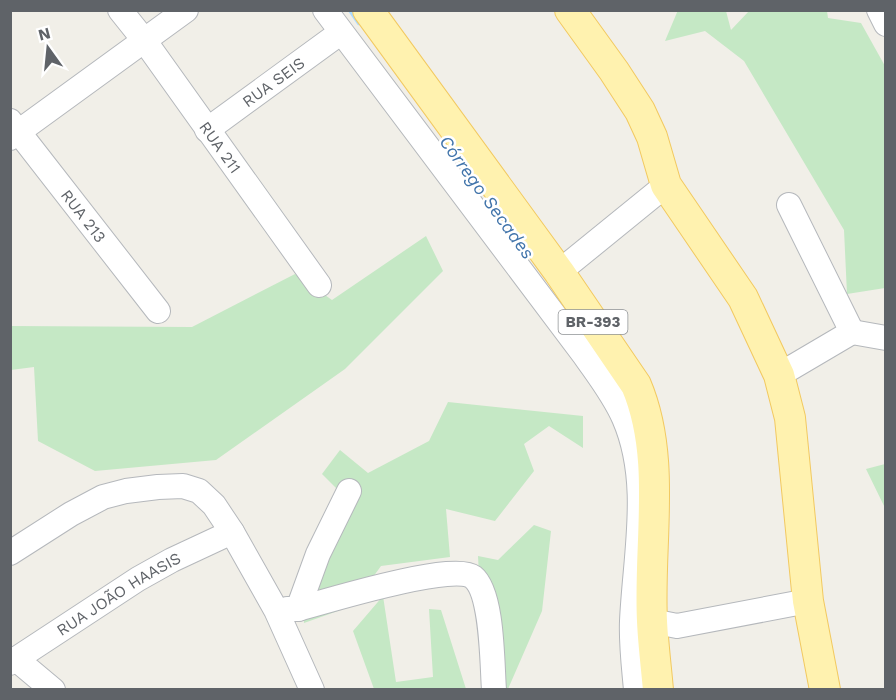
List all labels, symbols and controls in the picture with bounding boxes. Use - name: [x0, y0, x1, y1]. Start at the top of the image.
- north arrow: [18, 18, 78, 78]
- text: N: [36, 23, 52, 45]
- street label: RUA SEIS: [238, 53, 308, 111]
- street label: RUA 211: [196, 118, 245, 177]
- water label: Córrego Secades: [435, 131, 539, 263]
- street label: RUA 213: [57, 185, 110, 246]
- road number: BR-393: [558, 310, 628, 334]
- street label: RUA JOÃO HAASIS: [53, 548, 184, 639]

